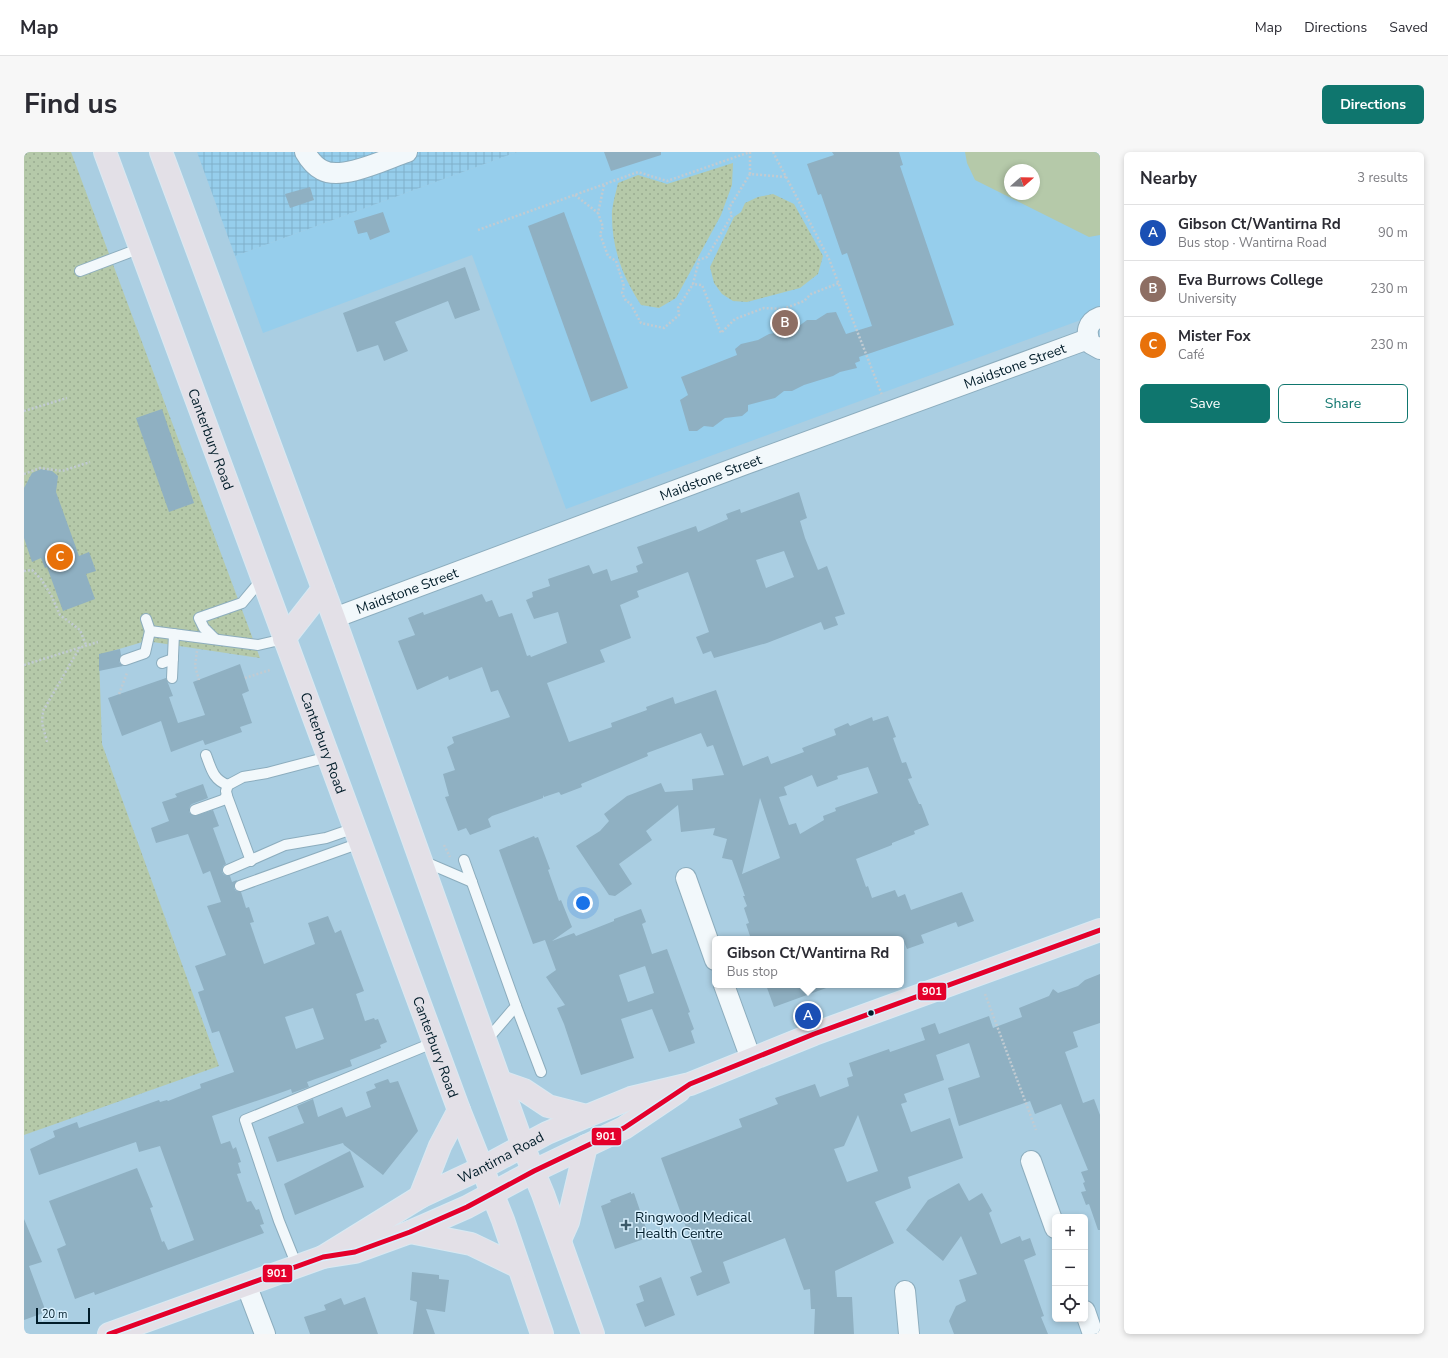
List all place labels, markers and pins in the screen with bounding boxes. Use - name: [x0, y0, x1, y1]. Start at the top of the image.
- pin: B: [772, 308, 798, 338]
- pin: C: [47, 542, 73, 572]
- pin: A: [795, 1001, 821, 1031]
- unlabelled marker: [866, 1008, 876, 1018]
- place label: Ringwood Medical Health Centre: [635, 1208, 752, 1243]
- marker: Ringwood Medical Health Centre: [620, 1219, 632, 1231]

